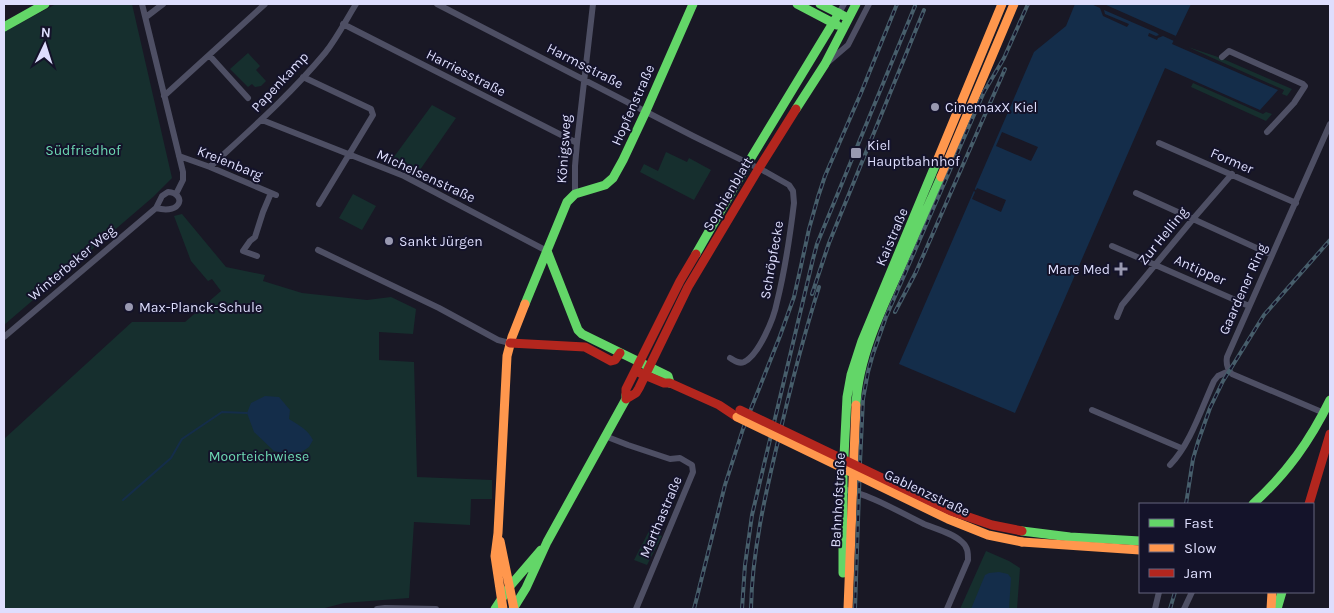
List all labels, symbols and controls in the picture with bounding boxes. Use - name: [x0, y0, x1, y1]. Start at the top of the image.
- north arrow: [20, 20, 70, 70]
- text: N: [40, 24, 51, 41]
- street label: Harmsstraße: [544, 39, 626, 93]
- street label: Harriesstraße: [423, 46, 509, 100]
- street label: Papenkamp: [248, 48, 312, 116]
- street label: Hopfenstraße: [608, 62, 658, 148]
- place label: CinemaxX Kiel: [945, 99, 1037, 116]
- marker: CinemaxX Kiel: [929, 101, 941, 113]
- street label: Königsweg: [553, 114, 575, 184]
- place label: Kiel Hauptbahnhof: [867, 137, 960, 170]
- park label: Südfriedhof: [45, 142, 121, 159]
- street label: Kreienbarg: [195, 142, 265, 184]
- street label: Former: [1208, 144, 1257, 178]
- street label: Michelsenstraße: [374, 146, 478, 206]
- marker: Kiel Hauptbahnhof: [849, 146, 863, 160]
- street label: Sophienblatt: [699, 154, 757, 234]
- street label: Zur Helling: [1134, 203, 1192, 269]
- street label: Kaistraße: [872, 205, 912, 269]
- street label: Schröpfecke: [757, 219, 787, 301]
- street label: Winterbeker Weg: [25, 221, 119, 304]
- place label: Sankt Jürgen: [399, 233, 483, 250]
- marker: Sankt Jürgen: [383, 235, 395, 247]
- street label: Gaardener Ring: [1215, 241, 1271, 337]
- street label: Antipper: [1172, 251, 1229, 289]
- place label: Mare Med: [1048, 261, 1110, 278]
- marker: Mare Med: [1114, 262, 1128, 276]
- place label: Max-Planck-Schule: [139, 299, 262, 316]
- marker: Max-Planck-Schule: [123, 301, 135, 313]
- park label: Moorteichwiese: [209, 448, 309, 465]
- street label: Bahnhofstraße: [827, 452, 849, 548]
- street label: Gablenzstraße: [882, 466, 972, 520]
- street label: Marthastraße: [636, 474, 686, 560]
- legend: [1139, 503, 1314, 593]
- text: Fast: [1184, 514, 1214, 532]
- text: Slow: [1184, 539, 1216, 557]
- text: Jam: [1184, 564, 1212, 582]

